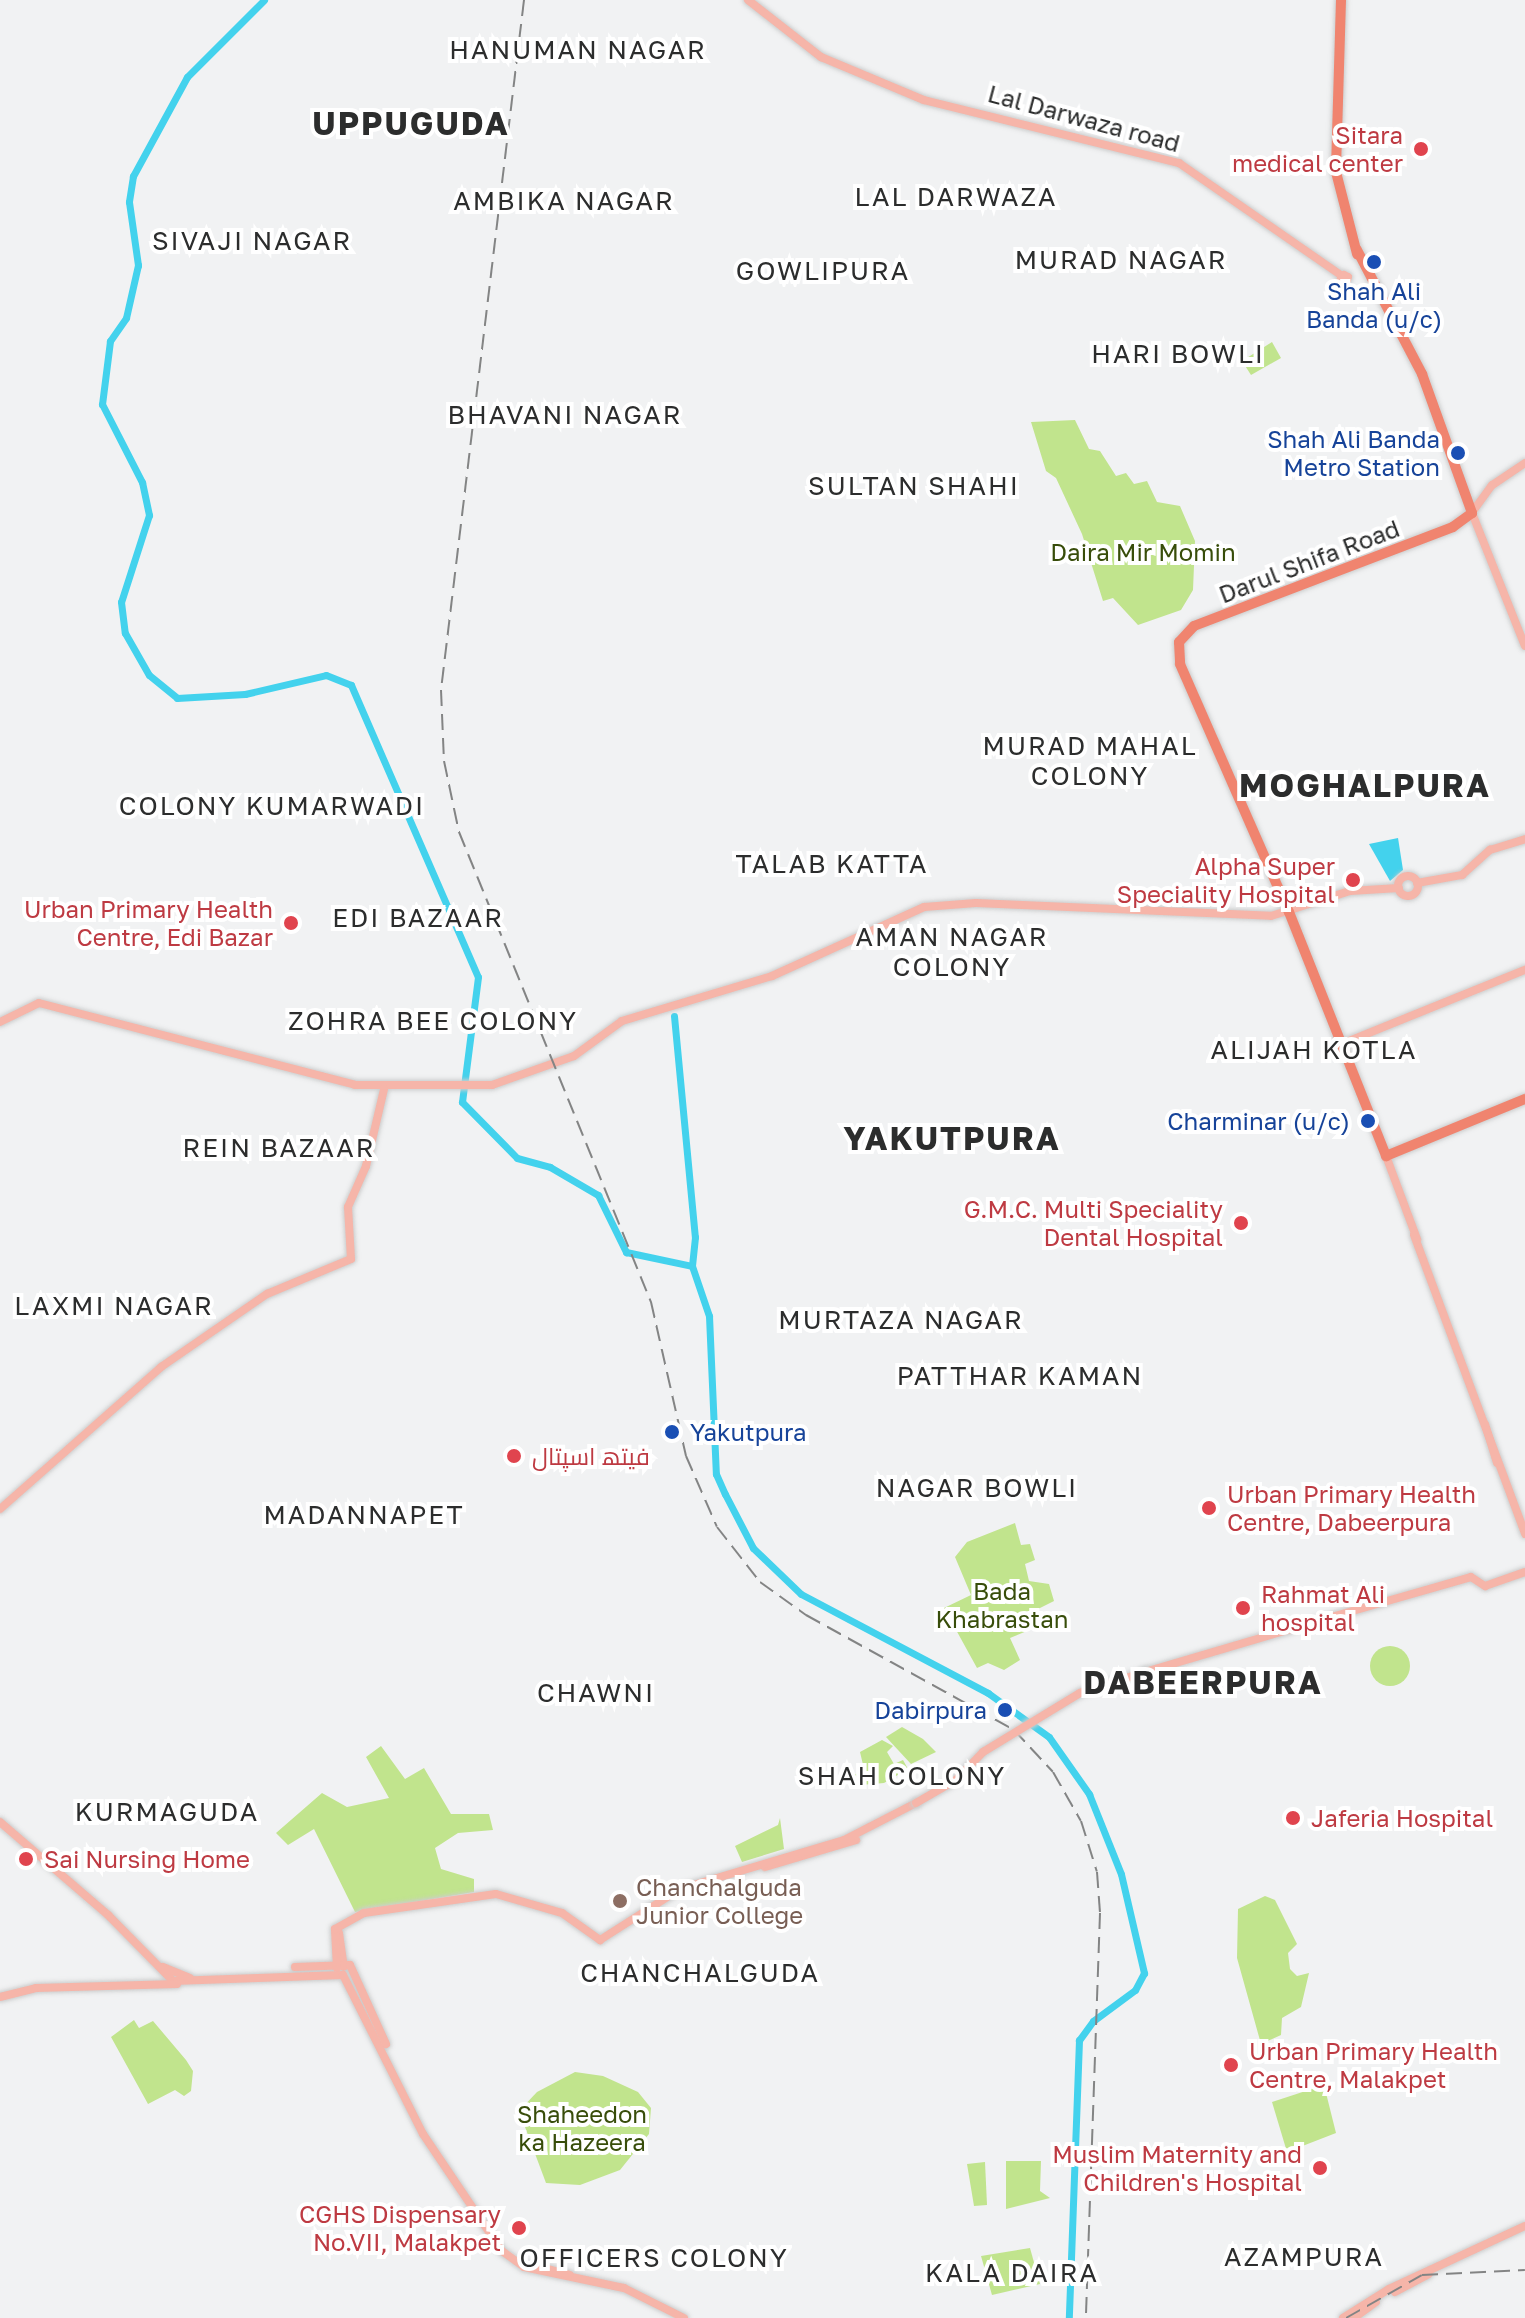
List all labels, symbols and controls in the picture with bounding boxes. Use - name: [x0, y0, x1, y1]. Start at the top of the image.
- district label: HANUMAN NAGAR: [449, 34, 707, 66]
- street label: Lal Darwaza road: [985, 79, 1183, 157]
- district label: UPPUGUDA: [312, 104, 510, 142]
- place label: Sitara medical center: [1232, 121, 1403, 177]
- marker: Sitara medical center: [1410, 138, 1432, 160]
- district label: LAL DARWAZA: [855, 181, 1057, 213]
- district label: AMBIKA NAGAR: [453, 185, 675, 217]
- district label: SIVAJI NAGAR: [152, 225, 352, 257]
- district label: MURAD NAGAR: [1015, 244, 1227, 276]
- marker: Shah Ali Banda (u/c): [1363, 251, 1385, 273]
- district label: GOWLIPURA: [736, 255, 910, 287]
- place label: Shah Ali Banda (u/c): [1306, 277, 1442, 333]
- district label: HARI BOWLI: [1091, 338, 1265, 370]
- district label: BHAVANI NAGAR: [448, 399, 682, 431]
- place label: Shah Ali Banda Metro Station: [1267, 425, 1440, 481]
- marker: Shah Ali Banda Metro Station: [1447, 442, 1469, 464]
- district label: SULTAN SHAHI: [808, 470, 1020, 502]
- street label: Darul Shifa Road: [1215, 513, 1403, 609]
- park label: Daira Mir Momin: [1050, 538, 1236, 566]
- district label: MURAD MAHAL COLONY: [983, 730, 1197, 792]
- district label: MOGHALPURA: [1239, 766, 1491, 804]
- district label: COLONY KUMARWADI: [119, 790, 425, 822]
- district label: TALAB KATTA: [736, 848, 928, 880]
- place label: Alpha Super Speciality Hospital: [1117, 852, 1335, 908]
- marker: Alpha Super Speciality Hospital: [1342, 869, 1364, 891]
- place label: Urban Primary Health Centre, Edi Bazar: [24, 895, 273, 951]
- district label: EDI BAZAAR: [332, 902, 504, 934]
- marker: Urban Primary Health Centre, Edi Bazar: [280, 912, 302, 934]
- district label: AMAN NAGAR COLONY: [855, 921, 1049, 982]
- district label: ZOHRA BEE COLONY: [288, 1005, 578, 1037]
- district label: ALIJAH KOTLA: [1210, 1034, 1418, 1066]
- place label: Charminar (u/c): [1167, 1107, 1350, 1135]
- marker: Charminar (u/c): [1357, 1110, 1379, 1132]
- district label: YAKUTPURA: [843, 1119, 1061, 1157]
- district label: REIN BAZAAR: [183, 1132, 375, 1164]
- place label: G.M.C. Multi Speciality Dental Hospital: [964, 1195, 1223, 1251]
- marker: G.M.C. Multi Speciality Dental Hospital: [1230, 1212, 1252, 1234]
- district label: LAXMI NAGAR: [14, 1290, 214, 1322]
- district label: MURTAZA NAGAR: [778, 1304, 1024, 1336]
- district label: PATTHAR KAMAN: [897, 1360, 1143, 1392]
- place label: Yakutpura: [690, 1418, 807, 1446]
- marker: Yakutpura: [661, 1421, 683, 1443]
- place label: فیتھ اسپتال: [532, 1442, 650, 1470]
- marker: فیتھ اسپتال: [503, 1445, 525, 1467]
- district label: NAGAR BOWLI: [876, 1472, 1078, 1504]
- place label: Urban Primary Health Centre, Dabeerpura: [1227, 1480, 1476, 1536]
- marker: Urban Primary Health Centre, Dabeerpura: [1198, 1497, 1220, 1519]
- district label: MADANNAPET: [263, 1499, 465, 1531]
- park label: Bada Khabrastan: [936, 1577, 1068, 1633]
- place label: Rahmat Ali hospital: [1261, 1580, 1385, 1636]
- marker: Rahmat Ali hospital: [1232, 1597, 1254, 1619]
- district label: DABEERPURA: [1083, 1663, 1323, 1701]
- district label: CHAWNI: [537, 1677, 655, 1709]
- place label: Dabirpura: [874, 1696, 987, 1724]
- marker: Dabirpura: [994, 1699, 1016, 1721]
- district label: SHAH COLONY: [798, 1760, 1006, 1792]
- district label: KURMAGUDA: [75, 1796, 259, 1828]
- place label: Jaferia Hospital: [1311, 1804, 1493, 1832]
- marker: Jaferia Hospital: [1282, 1807, 1304, 1829]
- place label: Sai Nursing Home: [44, 1845, 250, 1873]
- marker: Sai Nursing Home: [15, 1848, 37, 1870]
- place label: Chanchalguda Junior College: [636, 1873, 803, 1929]
- marker: Chanchalguda Junior College: [611, 1892, 629, 1910]
- district label: CHANCHALGUDA: [580, 1957, 820, 1989]
- place label: Urban Primary Health Centre, Malakpet: [1249, 2037, 1498, 2093]
- marker: Urban Primary Health Centre, Malakpet: [1220, 2054, 1242, 2076]
- park label: Shaheedon ka Hazeera: [517, 2100, 647, 2156]
- place label: Muslim Maternity and Children's Hospital: [1052, 2140, 1302, 2196]
- marker: Muslim Maternity and Children's Hospital: [1309, 2157, 1331, 2179]
- place label: CGHS Dispensary No.VII, Malakpet: [299, 2200, 501, 2256]
- marker: CGHS Dispensary No.VII, Malakpet: [508, 2217, 530, 2239]
- district label: AZAMPURA: [1224, 2241, 1384, 2273]
- district label: OFFICERS COLONY: [519, 2242, 789, 2274]
- district label: KALA DAIRA: [925, 2257, 1099, 2289]

